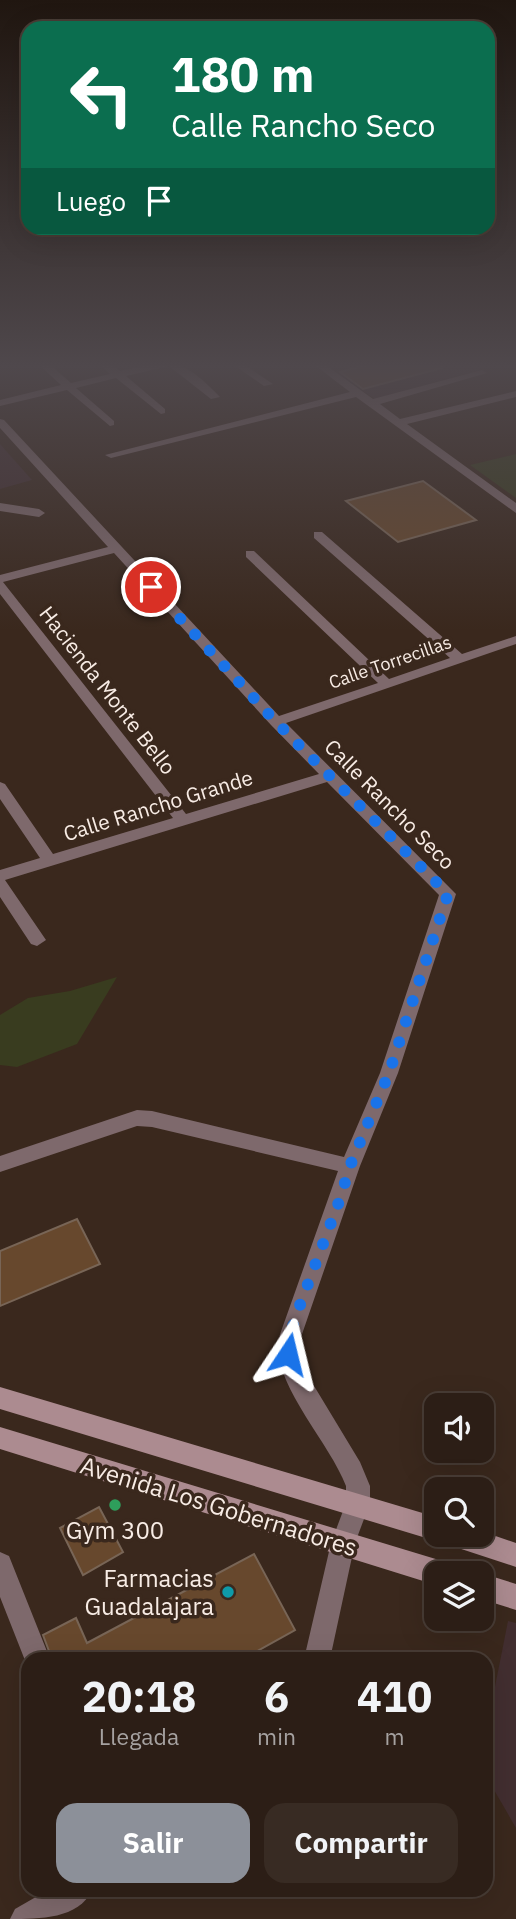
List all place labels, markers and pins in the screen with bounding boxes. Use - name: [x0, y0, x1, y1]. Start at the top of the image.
- pin: [121, 557, 181, 617]
- marker: Gym 300: [107, 1497, 123, 1513]
- place label: Gym 300: [66, 1514, 164, 1546]
- place label: Farmacias Guadalajara: [84, 1562, 214, 1622]
- marker: Farmacias Guadalajara: [220, 1584, 236, 1600]

